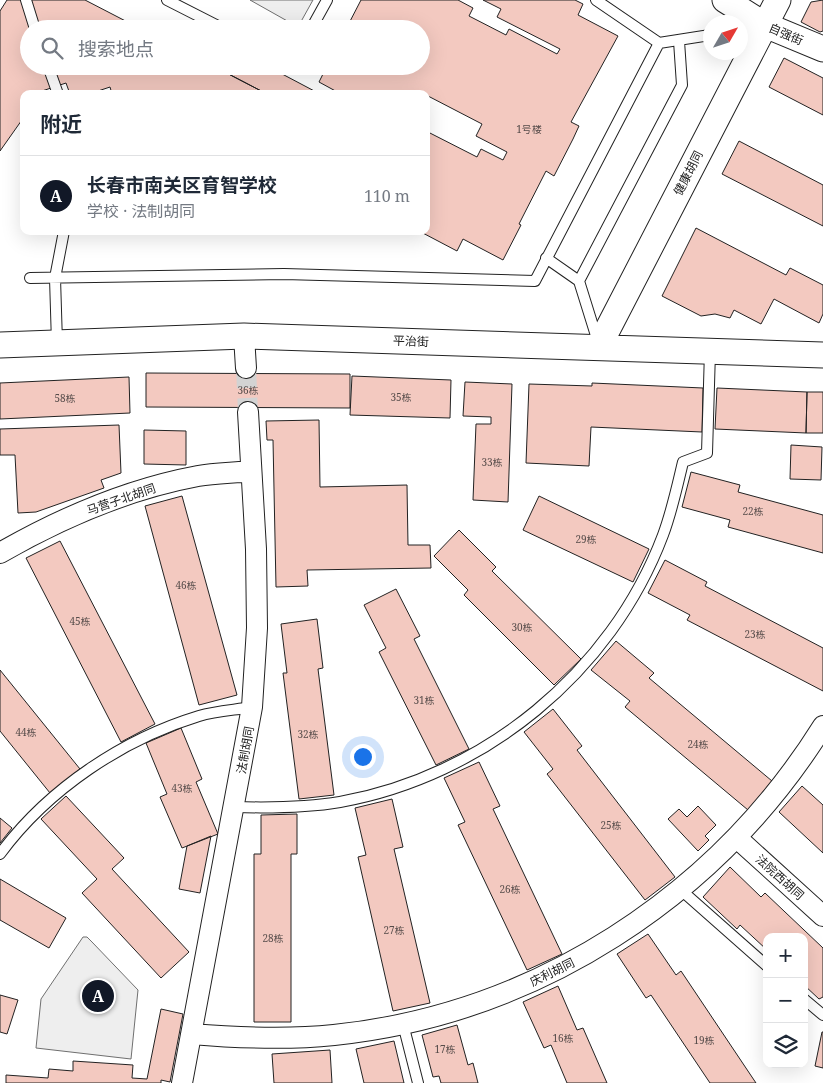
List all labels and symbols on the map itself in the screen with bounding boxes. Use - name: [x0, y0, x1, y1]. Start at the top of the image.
- north arrow: [703, 15, 748, 60]
- street label: 自强街: [766, 19, 806, 49]
- house number: 1号楼: [516, 122, 542, 136]
- street label: 健康胡同: [670, 148, 706, 198]
- street label: 平治街: [393, 332, 429, 350]
- house number: 36栋: [237, 383, 259, 397]
- house number: 35栋: [390, 390, 412, 404]
- house number: 58栋: [54, 391, 76, 405]
- house number: 33栋: [481, 455, 503, 469]
- street label: 马营子北胡同: [84, 479, 158, 519]
- house number: 22栋: [742, 504, 764, 518]
- house number: 29栋: [575, 532, 597, 546]
- house number: 46栋: [175, 578, 197, 592]
- house number: 45栋: [69, 614, 91, 628]
- house number: 30栋: [511, 620, 533, 634]
- house number: 23栋: [744, 627, 766, 641]
- house number: 31栋: [413, 693, 435, 707]
- house number: 44栋: [15, 725, 37, 739]
- street label: 法制胡同: [232, 725, 258, 775]
- house number: 32栋: [297, 727, 319, 741]
- house number: 24栋: [687, 737, 709, 751]
- your location: [350, 744, 376, 770]
- house number: 43栋: [171, 781, 193, 795]
- house number: 25栋: [600, 818, 622, 832]
- street label: 法院西胡同: [752, 851, 808, 903]
- house number: 26栋: [499, 882, 521, 896]
- house number: 27栋: [383, 923, 405, 937]
- house number: 28栋: [262, 931, 284, 945]
- street label: 庆利胡同: [527, 954, 577, 990]
- pin: A: [82, 977, 114, 1015]
- house number: 16栋: [552, 1031, 574, 1045]
- house number: 19栋: [693, 1033, 715, 1047]
- house number: 17栋: [434, 1042, 456, 1056]

